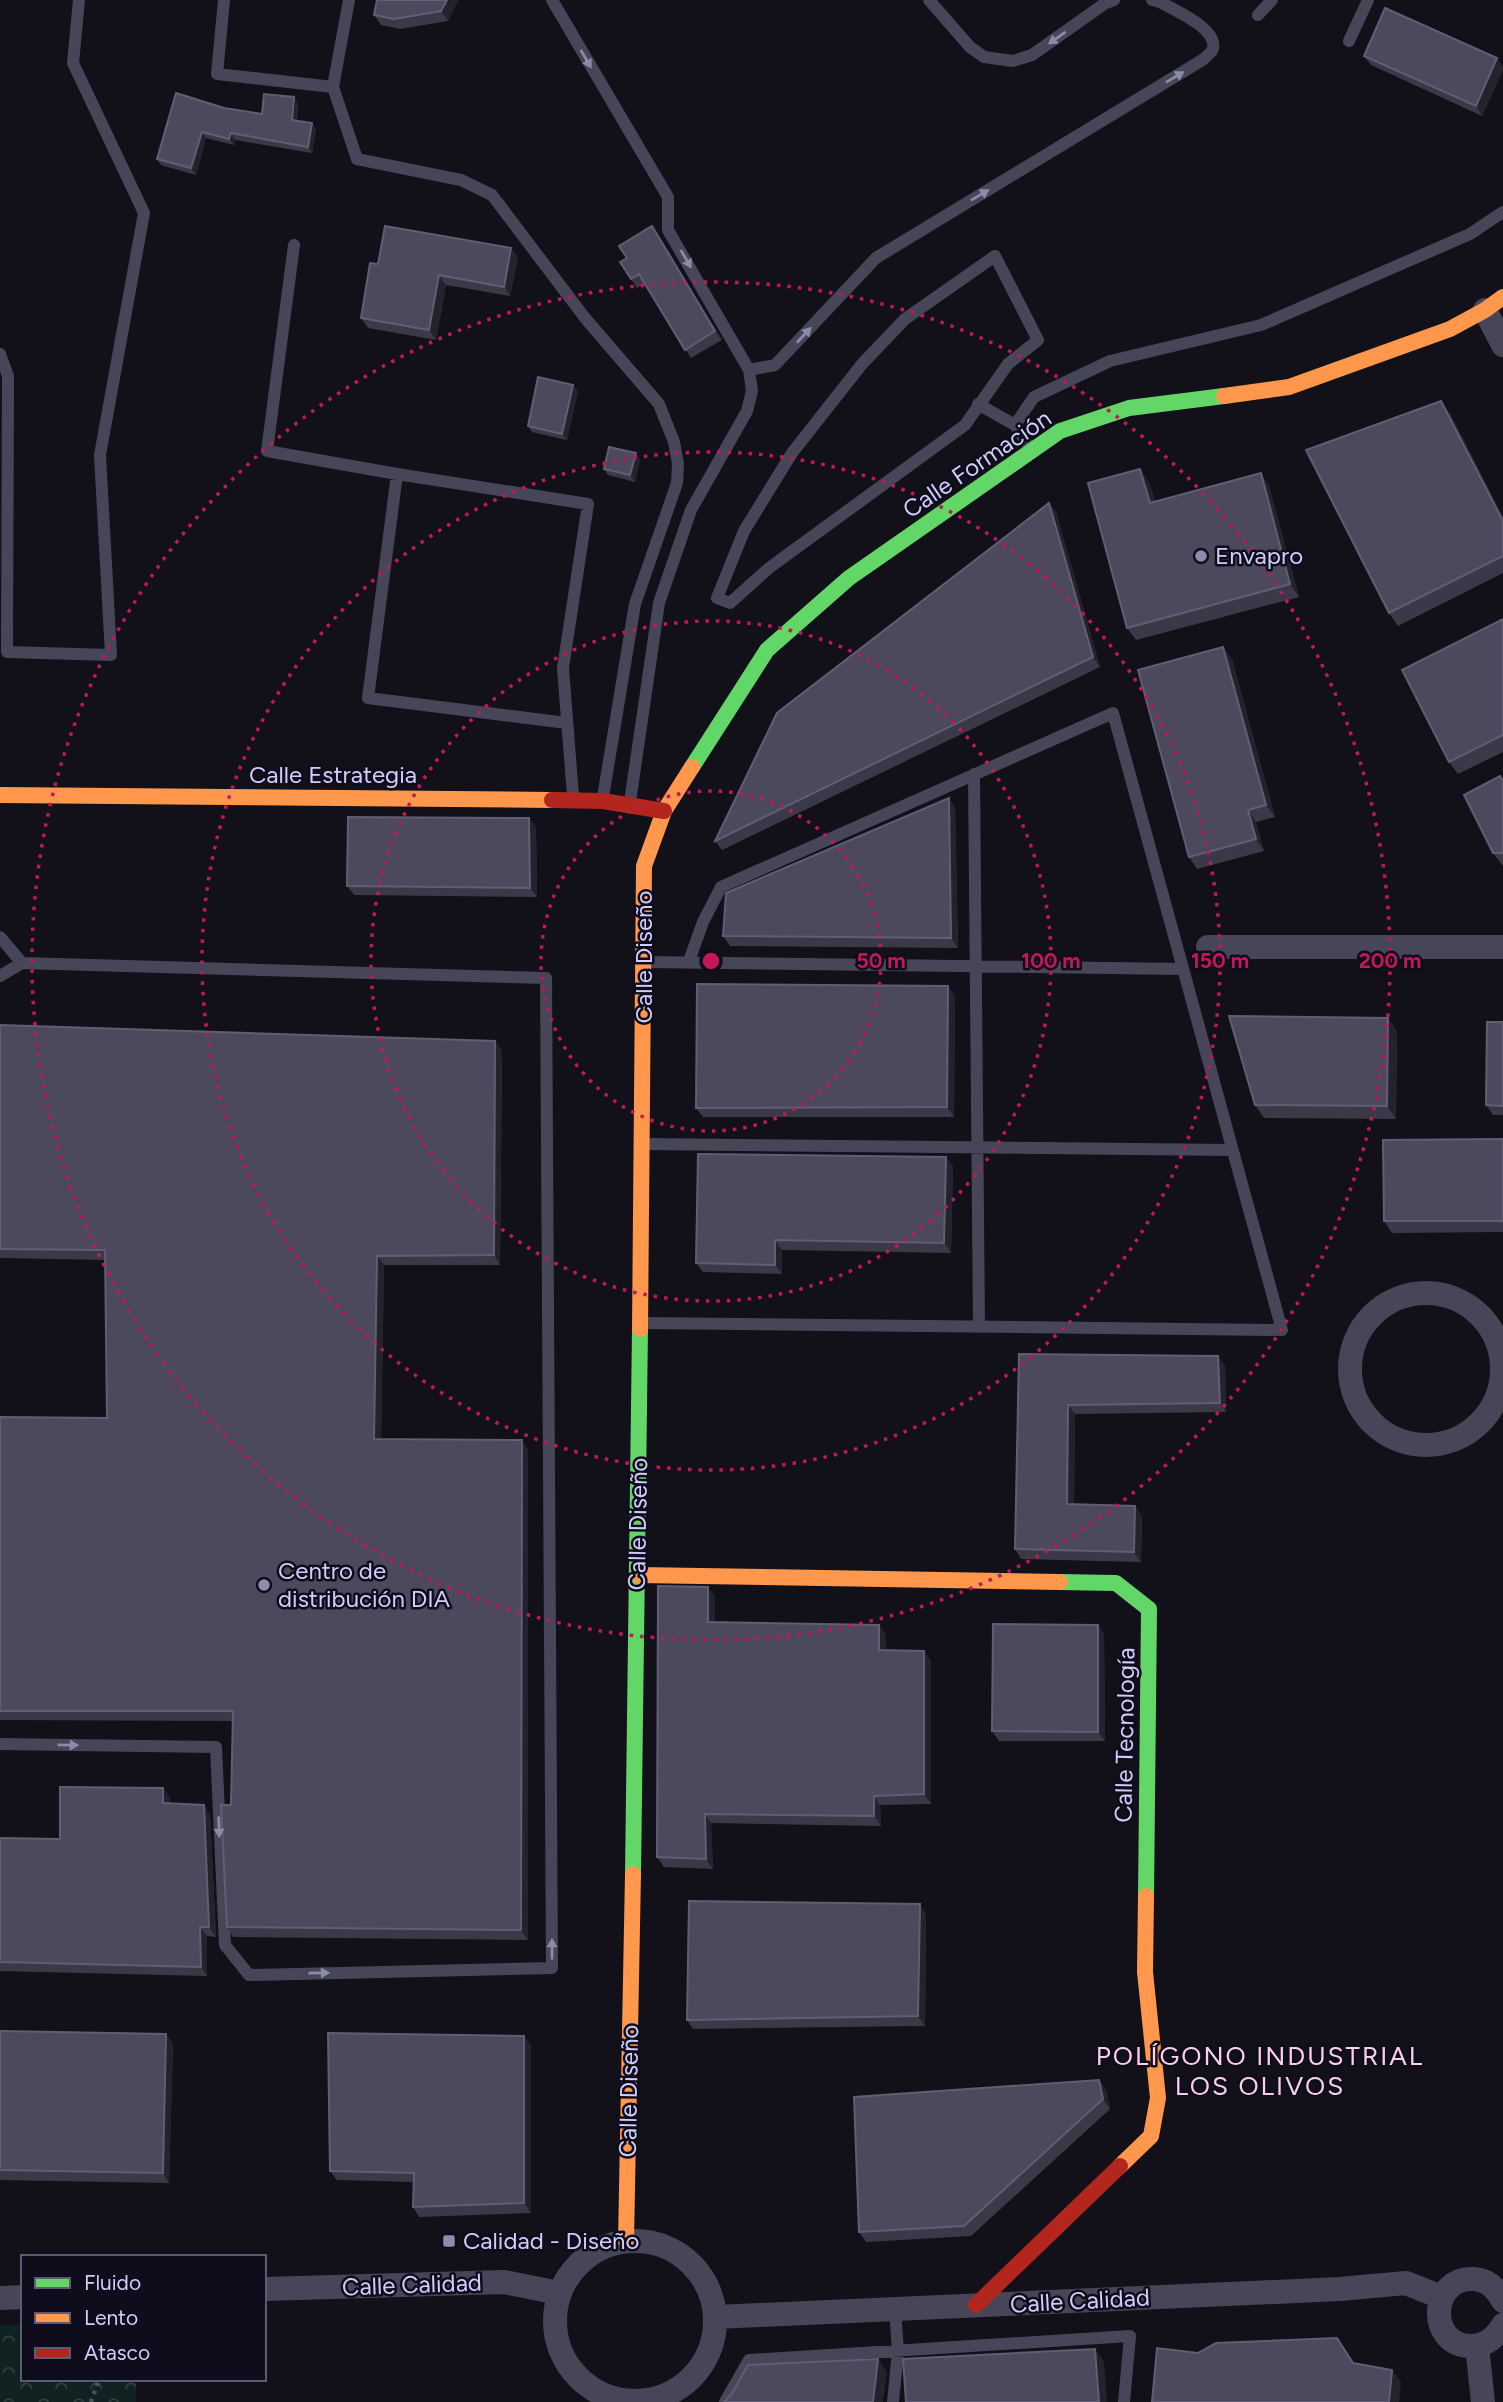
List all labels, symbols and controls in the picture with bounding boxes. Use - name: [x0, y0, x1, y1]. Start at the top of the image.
- one-way arrow: [1048, 30, 1066, 44]
- one-way arrow: [580, 49, 593, 68]
- one-way arrow: [1165, 71, 1184, 83]
- one-way arrow: [971, 188, 990, 201]
- one-way arrow: [679, 249, 691, 269]
- one-way arrow: [795, 327, 811, 344]
- street label: Calle Formación: [897, 403, 1056, 524]
- place label: Envapro: [1215, 541, 1303, 570]
- marker: Envapro: [1193, 548, 1209, 564]
- street label: Calle Estrategia: [249, 760, 417, 789]
- street label: Calle Diseño: [629, 891, 658, 1023]
- text: 50 m: [856, 948, 906, 973]
- text: 100 m: [1021, 948, 1081, 973]
- text: 150 m: [1191, 948, 1249, 973]
- text: 200 m: [1359, 948, 1421, 973]
- centre of rings: [699, 949, 723, 973]
- street label: Calle Diseño: [622, 1457, 653, 1591]
- place label: Centro de distribución DIA: [278, 1556, 451, 1613]
- marker: Centro de distribución DIA: [256, 1577, 272, 1593]
- street label: Calle Tecnología: [1108, 1647, 1141, 1823]
- one-way arrow: [57, 1739, 79, 1751]
- one-way arrow: [214, 1816, 225, 1838]
- one-way arrow: [546, 1938, 558, 1960]
- one-way arrow: [309, 1968, 331, 1979]
- street label: Calle Diseño: [613, 2024, 644, 2158]
- district label: POLÍGONO INDUSTRIAL LOS OLIVOS: [1096, 2040, 1424, 2102]
- place label: Calidad - Diseño: [463, 2226, 639, 2255]
- marker: Calidad - Diseño: [441, 2233, 457, 2249]
- legend: [21, 2255, 266, 2381]
- street label: Calle Calidad: [342, 2268, 482, 2301]
- text: Fluido: [84, 2270, 141, 2295]
- street label: Calle Calidad: [1009, 2282, 1151, 2319]
- text: Lento: [84, 2305, 138, 2330]
- text: Atasco: [84, 2340, 150, 2365]

